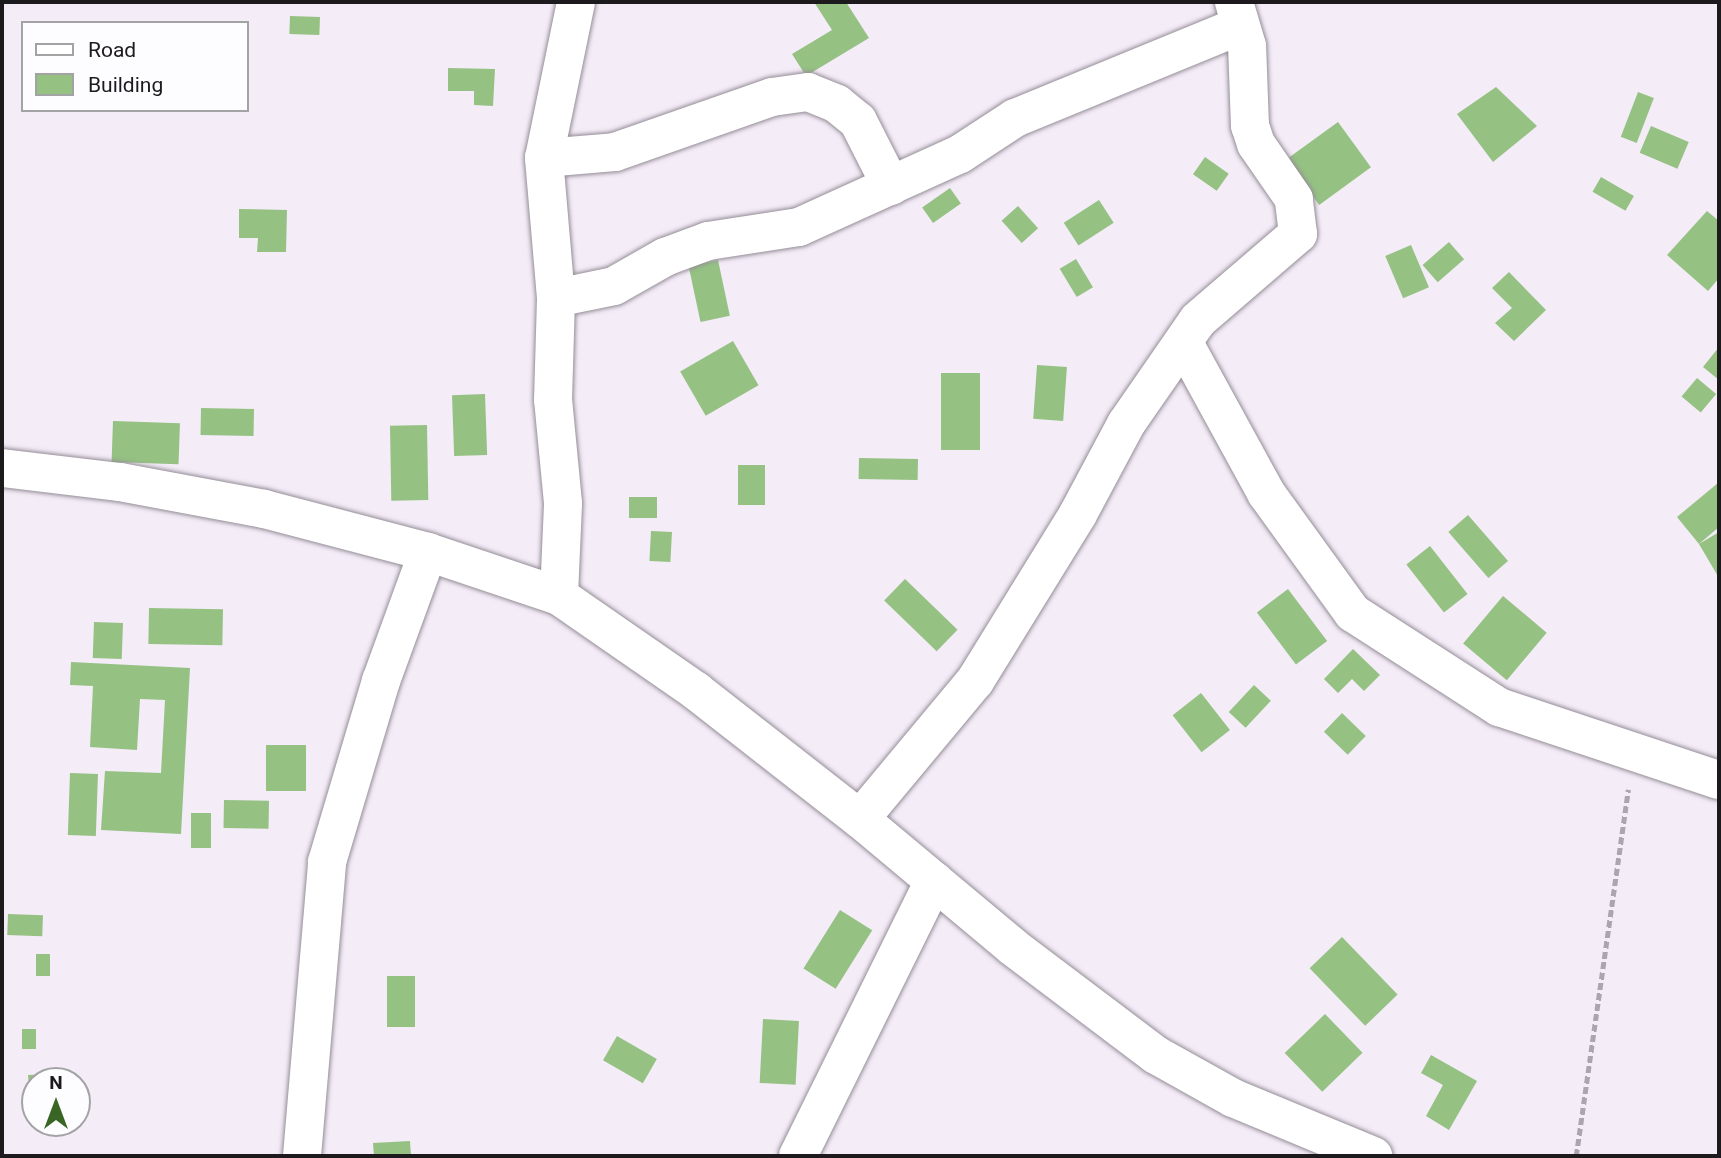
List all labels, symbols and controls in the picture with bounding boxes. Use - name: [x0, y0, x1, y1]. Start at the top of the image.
- legend: [21, 21, 248, 112]
- text: Road: [88, 38, 136, 62]
- text: Building: [88, 73, 163, 97]
- north arrow: [21, 1067, 91, 1137]
- text: N: [49, 1071, 63, 1094]

